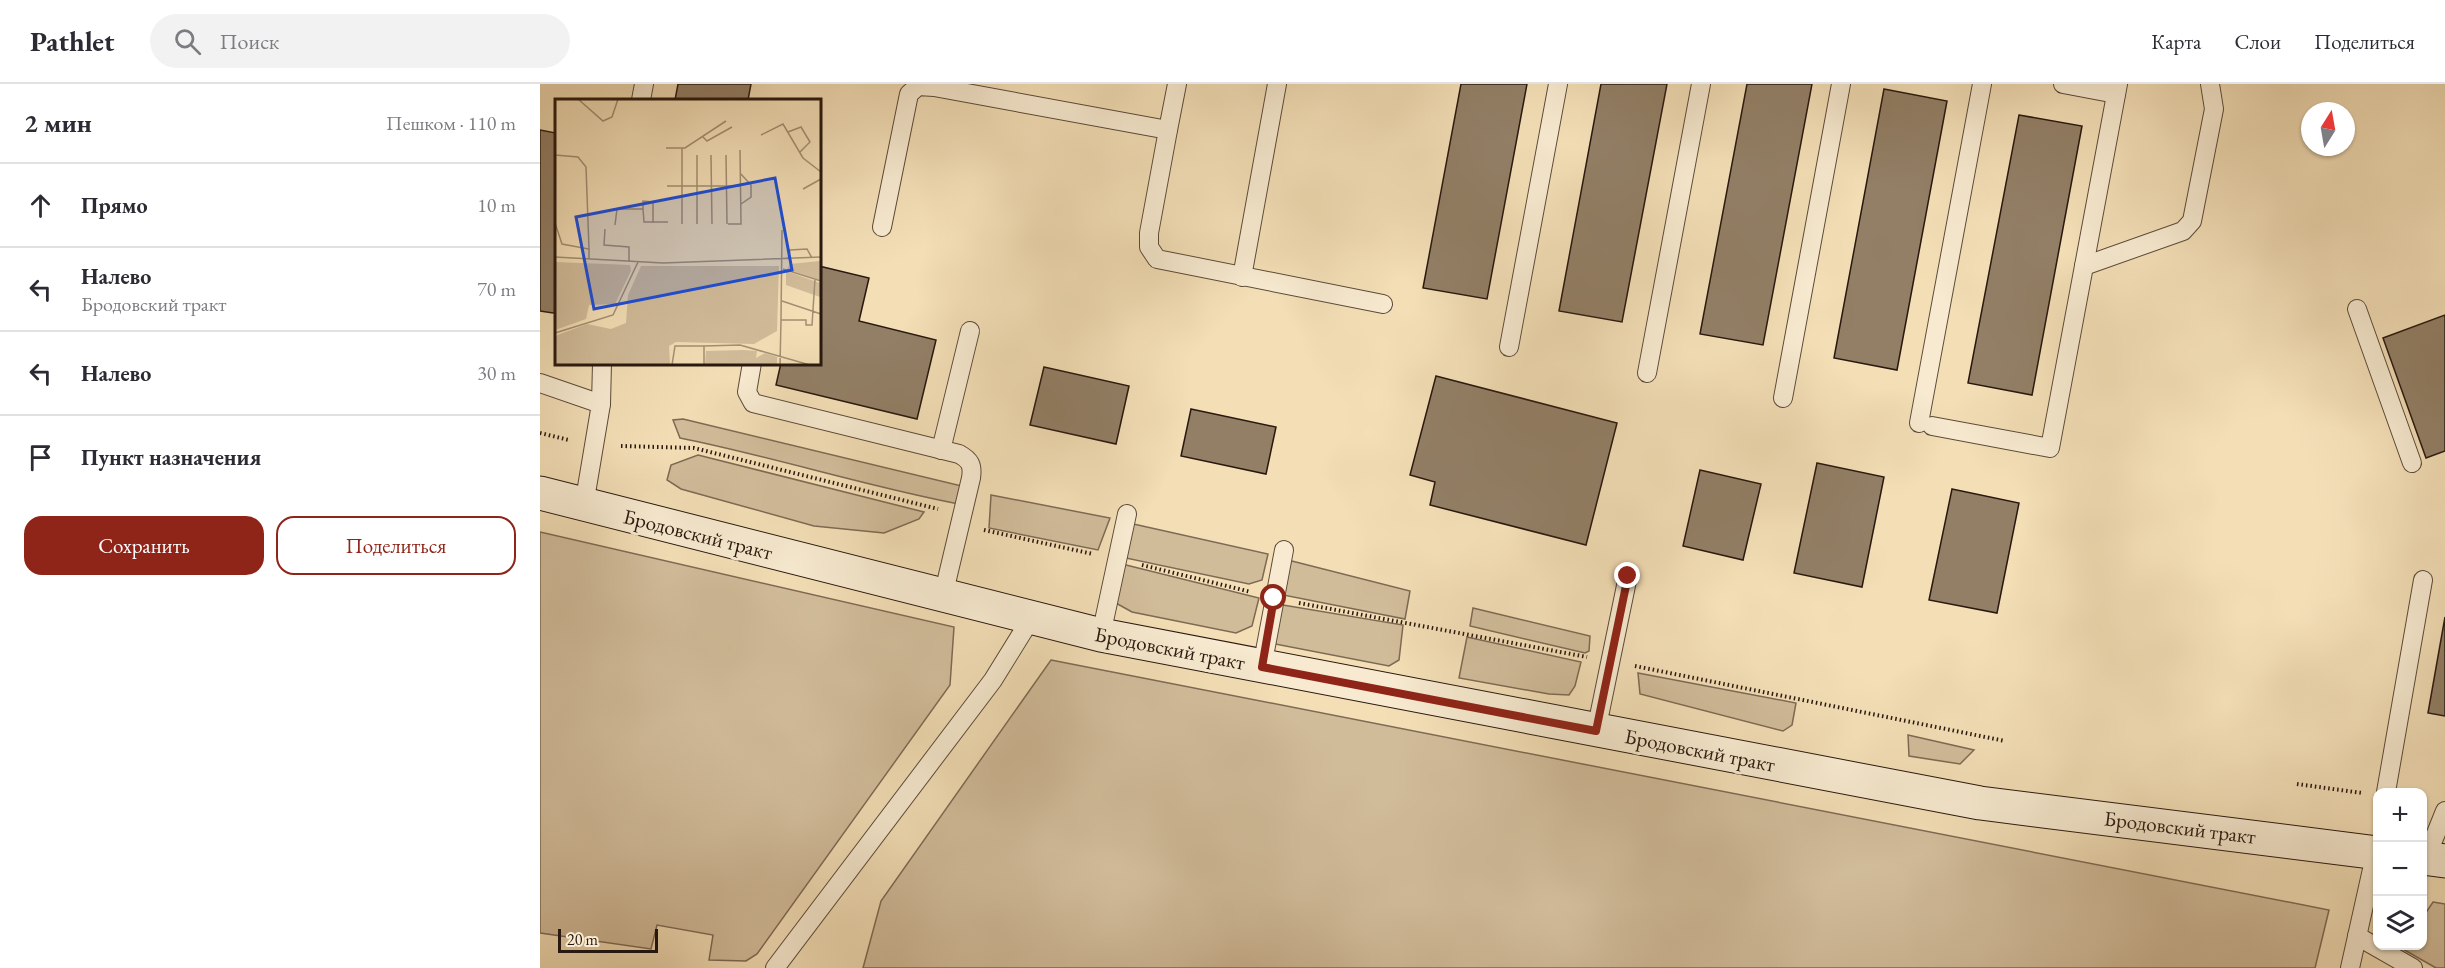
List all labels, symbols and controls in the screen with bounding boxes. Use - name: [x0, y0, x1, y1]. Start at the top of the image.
- search box: [150, 14, 570, 68]
- text: Pathlet: [30, 23, 114, 59]
- icon: search: [171, 25, 204, 58]
- text: Поиск: [219, 27, 279, 56]
- text: Карта: [2151, 28, 2201, 55]
- text: Слои: [2234, 28, 2281, 55]
- text: Поделиться: [2314, 28, 2415, 55]
- inset map: [555, 99, 820, 364]
- north arrow: [2301, 102, 2355, 156]
- text: 2 мин: [24, 106, 92, 140]
- text: Пешком · 110 m: [386, 110, 516, 136]
- icon: ahead: [24, 189, 57, 222]
- text: Прямо: [81, 191, 148, 220]
- text: 10 m: [477, 192, 516, 218]
- text: Налево: [81, 262, 151, 291]
- icon: left: [24, 273, 57, 306]
- text: 70 m: [477, 276, 516, 302]
- text: Бродовский тракт: [81, 291, 226, 317]
- icon: left: [24, 357, 57, 390]
- text: Налево: [81, 359, 151, 388]
- text: 30 m: [477, 360, 516, 386]
- icon: arrive: [24, 441, 57, 474]
- text: Пункт назначения: [81, 443, 261, 472]
- street label: Бродовский тракт: [621, 502, 776, 566]
- button: Сохранить: [24, 516, 264, 575]
- button: Поделиться: [276, 516, 516, 575]
- route end: [1614, 562, 1640, 588]
- route start: [1260, 584, 1286, 610]
- street label: Бродовский тракт: [1092, 620, 1248, 676]
- street label: Бродовский тракт: [1622, 722, 1778, 778]
- map controls: [2373, 788, 2427, 950]
- button: +: [2373, 788, 2427, 842]
- street label: Бродовский тракт: [2103, 804, 2258, 850]
- button: −: [2373, 842, 2427, 896]
- button: layers: [2373, 896, 2427, 950]
- scale bar: [558, 926, 658, 954]
- text: 20 m: [567, 929, 598, 950]

